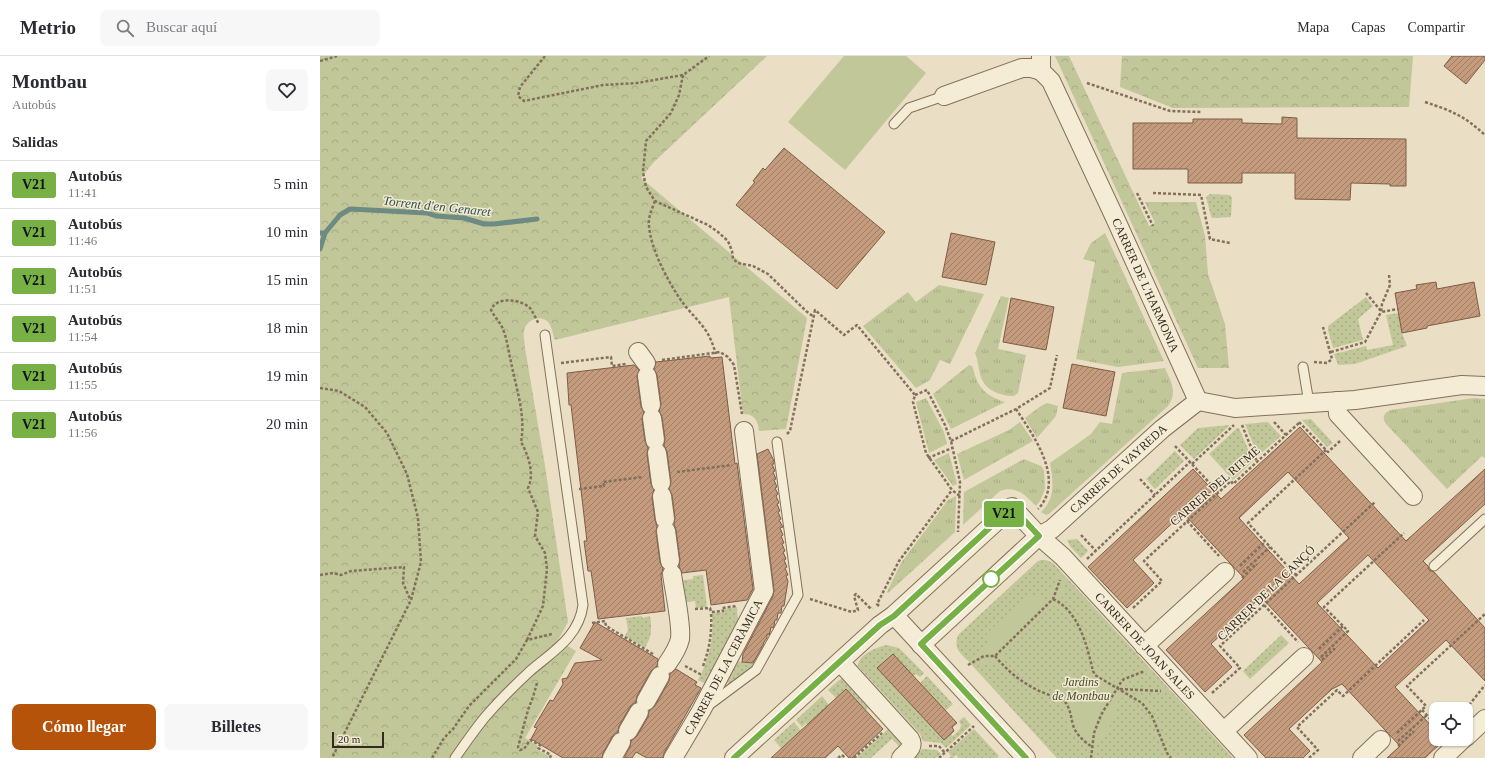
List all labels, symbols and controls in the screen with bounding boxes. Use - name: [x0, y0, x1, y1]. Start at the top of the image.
- search box: [100, 10, 380, 46]
- text: Metrio: [20, 17, 76, 38]
- icon: search: [114, 17, 136, 39]
- text: Buscar aquí: [146, 19, 217, 35]
- text: Mapa: [1297, 20, 1329, 35]
- text: Capas: [1351, 20, 1385, 35]
- text: Compartir: [1407, 20, 1465, 35]
- button: heart: [266, 69, 308, 111]
- text: Montbau: [12, 71, 87, 92]
- text: Autobús: [12, 97, 56, 112]
- text: Salidas: [12, 134, 58, 150]
- text: Autobús: [68, 168, 122, 184]
- text: 5 min: [273, 176, 308, 192]
- text: V21: [22, 177, 46, 192]
- text: 11:41: [68, 185, 97, 200]
- water label: Torrent d'en Genaret: [382, 193, 492, 219]
- text: Autobús: [68, 216, 122, 232]
- street label: CARRER DE L'HARMONIA: [1109, 216, 1182, 355]
- text: 10 min: [266, 224, 308, 240]
- text: V21: [22, 225, 46, 240]
- text: 11:46: [68, 233, 97, 248]
- text: Autobús: [68, 264, 122, 280]
- text: 15 min: [266, 272, 308, 288]
- text: V21: [22, 273, 46, 288]
- text: 11:51: [68, 281, 97, 296]
- text: Autobús: [68, 312, 122, 328]
- text: 18 min: [266, 320, 308, 336]
- text: V21: [22, 321, 46, 336]
- text: 11:54: [68, 329, 97, 344]
- text: Autobús: [68, 360, 122, 376]
- text: 19 min: [266, 368, 308, 384]
- text: V21: [22, 369, 46, 384]
- text: 11:55: [68, 377, 97, 392]
- text: Autobús: [68, 408, 122, 424]
- text: 20 min: [266, 416, 308, 432]
- text: V21: [22, 417, 46, 432]
- street label: CARRER DE VAYREDA: [1067, 421, 1170, 516]
- text: 11:56: [68, 425, 97, 440]
- street label: CARRER DEL RITME: [1167, 443, 1263, 529]
- line badge: V21: [981, 501, 1027, 527]
- text: V21: [992, 506, 1016, 521]
- street label: CARRER DE LA CANÇÓ: [1214, 542, 1318, 643]
- unlabelled marker: [982, 570, 1000, 588]
- street label: CARRER DE JOAN SALES: [1092, 589, 1198, 702]
- street label: CARRER DE LA CERÀMICA: [681, 597, 766, 737]
- park label: Jardins de Montbau: [1052, 675, 1110, 703]
- map controls: [1429, 702, 1473, 746]
- button: locate: [1429, 702, 1473, 746]
- button: Cómo llegar: [12, 704, 156, 750]
- button: Billetes: [164, 704, 308, 750]
- scale bar: [332, 730, 384, 749]
- text: 20 m: [338, 733, 360, 745]

